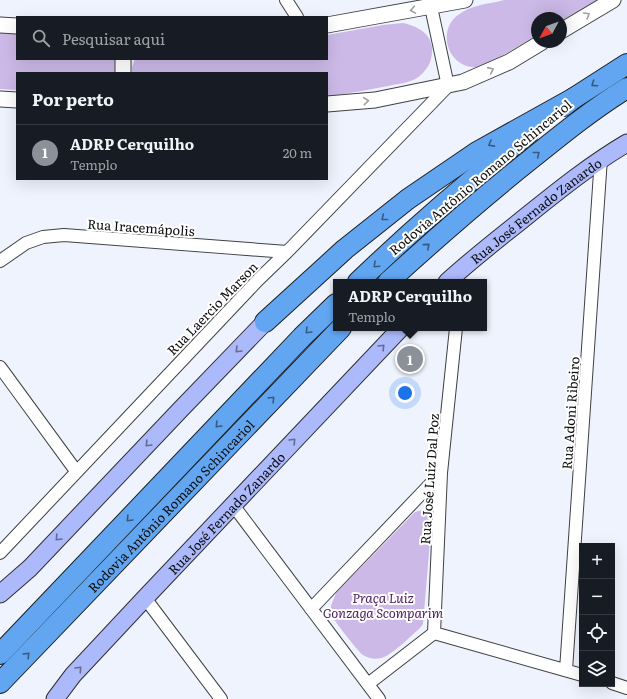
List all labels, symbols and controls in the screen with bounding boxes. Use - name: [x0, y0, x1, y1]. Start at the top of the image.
- one-way arrow: [410, 5, 416, 14]
- north arrow: [531, 12, 567, 48]
- one-way arrow: [583, 13, 590, 20]
- search box: [16, 16, 328, 60]
- icon: search: [30, 27, 52, 49]
- text: Pesquisar aqui: [62, 27, 165, 50]
- one-way arrow: [487, 67, 495, 75]
- one-way arrow: [591, 80, 598, 87]
- text: Por perto: [32, 86, 114, 111]
- street label: Rodovia Antônio Romano Schincariol: [385, 94, 576, 259]
- one-way arrow: [363, 97, 369, 106]
- text: ADRP Cerquilho: [70, 132, 194, 155]
- one-way arrow: [488, 140, 495, 147]
- text: 1: [42, 143, 48, 162]
- text: 20 m: [283, 143, 312, 162]
- one-way arrow: [533, 151, 540, 158]
- street label: Rua José Fernado Zanardo: [466, 152, 605, 268]
- text: Templo: [70, 155, 117, 174]
- street label: Rua Iracemápolis: [87, 214, 195, 240]
- one-way arrow: [382, 214, 389, 221]
- one-way arrow: [422, 244, 430, 251]
- street label: Rua Laercio Marson: [162, 257, 262, 359]
- one-way arrow: [373, 261, 380, 268]
- popup: [333, 279, 487, 331]
- text: ADRP Cerquilho: [348, 284, 472, 307]
- text: Templo: [348, 307, 395, 326]
- one-way arrow: [305, 326, 313, 334]
- one-way arrow: [378, 344, 385, 352]
- pin: 1: [397, 344, 423, 374]
- one-way arrow: [235, 345, 243, 353]
- street label: Rua Adoni Ribeiro: [557, 356, 583, 470]
- your location: [395, 383, 415, 403]
- one-way arrow: [267, 396, 274, 404]
- street label: Rua José Luiz Dal Poz: [415, 413, 443, 545]
- street label: Rodovia Antônio Romano Schincariol: [83, 414, 258, 596]
- one-way arrow: [216, 420, 223, 428]
- one-way arrow: [145, 439, 152, 446]
- one-way arrow: [288, 439, 295, 446]
- street label: Rua José Fernado Zanardo: [163, 447, 289, 578]
- one-way arrow: [126, 514, 134, 522]
- one-way arrow: [55, 533, 63, 541]
- map controls: [579, 543, 615, 687]
- button: +: [579, 543, 615, 579]
- button: −: [579, 579, 615, 615]
- park label: Praça Luiz Gonzaga Scomparim: [323, 588, 444, 622]
- button: locate: [579, 615, 615, 651]
- button: layers: [579, 651, 615, 687]
- one-way arrow: [22, 652, 30, 660]
- one-way arrow: [74, 666, 81, 673]

